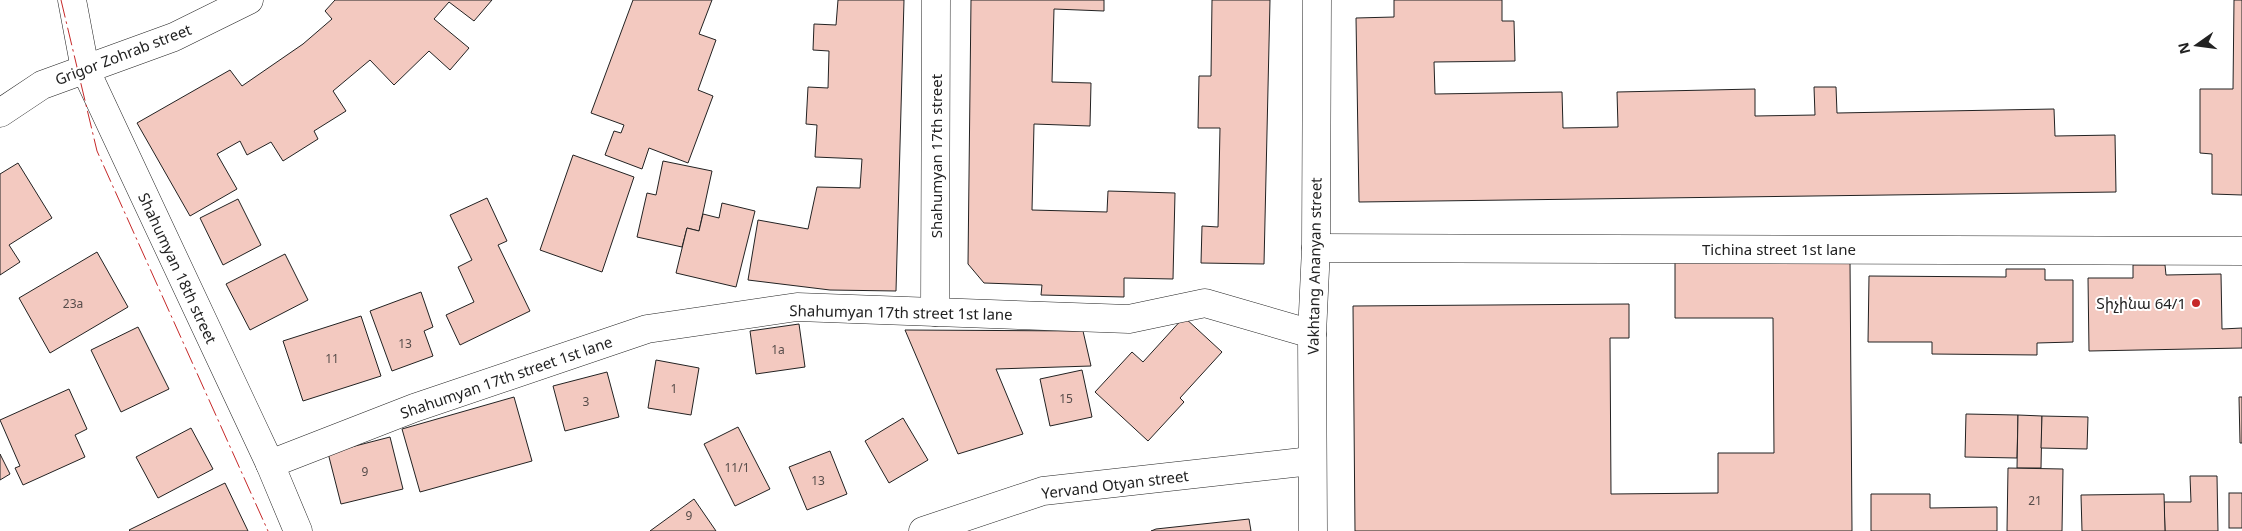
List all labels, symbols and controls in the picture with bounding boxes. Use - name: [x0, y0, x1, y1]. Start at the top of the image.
- street label: Grigor Zohrab street: [52, 19, 195, 89]
- north arrow: [2172, 20, 2222, 70]
- text: N: [2173, 40, 2194, 56]
- street label: Shahumyan 17th street: [926, 73, 946, 238]
- street label: Vakhtang Ananyan street: [1302, 177, 1326, 355]
- street label: Shahumyan 18th street: [134, 189, 222, 347]
- street label: Tichina street 1st lane: [1702, 239, 1856, 259]
- place label: Տիչինա 64/1: [2096, 293, 2186, 313]
- house number: 23a: [63, 295, 83, 312]
- marker: Տիչինա 64/1: [2190, 297, 2202, 309]
- street label: Shahumyan 17th street 1st lane: [789, 300, 1013, 324]
- street label: Shahumyan 17th street 1st lane: [397, 331, 615, 423]
- house number: 13: [398, 335, 412, 352]
- house number: 1a: [771, 341, 785, 358]
- house number: 11: [325, 350, 339, 367]
- house number: 1: [671, 380, 677, 397]
- house number: 15: [1059, 390, 1073, 407]
- house number: 3: [583, 393, 590, 410]
- house number: 11/1: [724, 459, 750, 476]
- house number: 9: [362, 463, 369, 480]
- street label: Yervand Otyan street: [1040, 465, 1190, 503]
- house number: 13: [811, 472, 825, 489]
- house number: 21: [2028, 492, 2042, 509]
- house number: 9: [686, 507, 693, 524]

